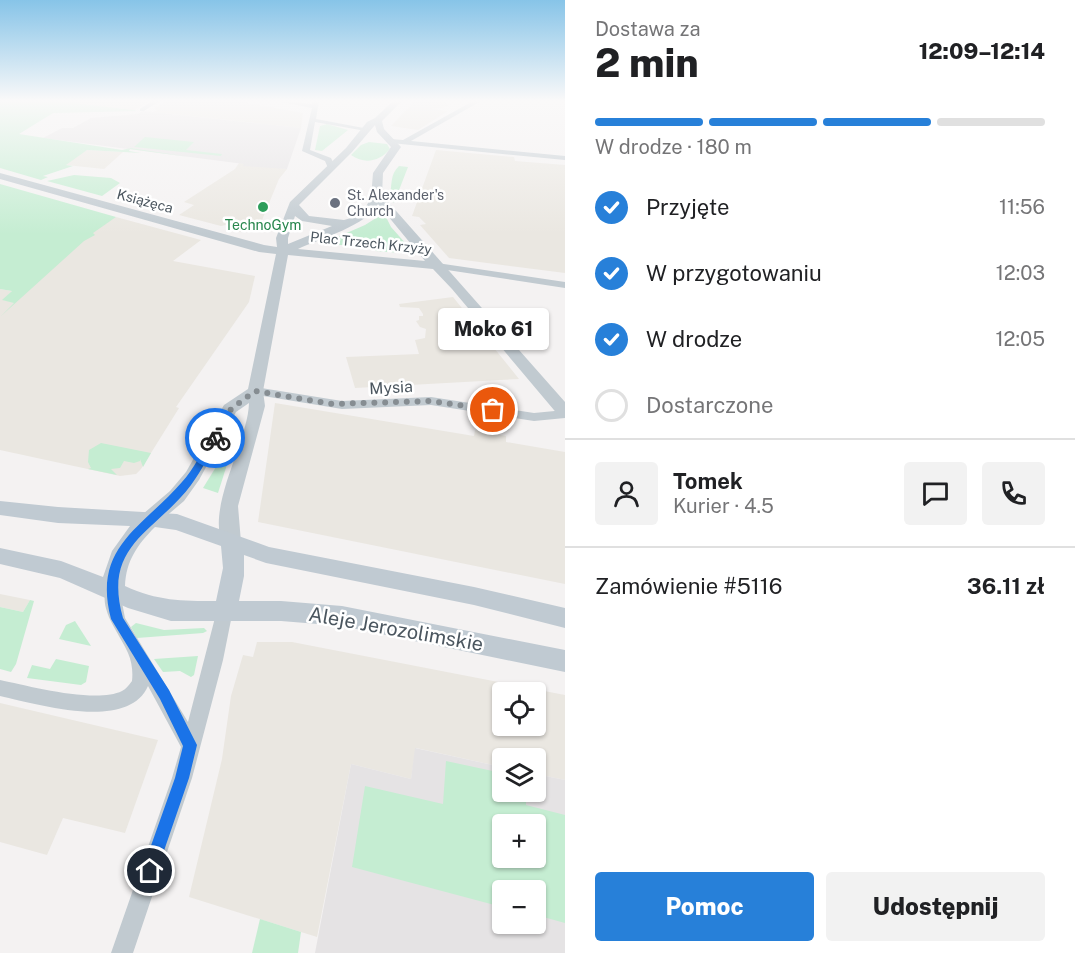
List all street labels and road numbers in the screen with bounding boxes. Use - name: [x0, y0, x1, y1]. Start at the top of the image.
- street label: Książęca: [115, 186, 175, 216]
- street label: Plac Trzech Krzyży: [309, 229, 433, 257]
- street label: Mysia: [369, 377, 413, 398]
- street label: Aleje Jerozolimskie: [307, 602, 485, 656]

